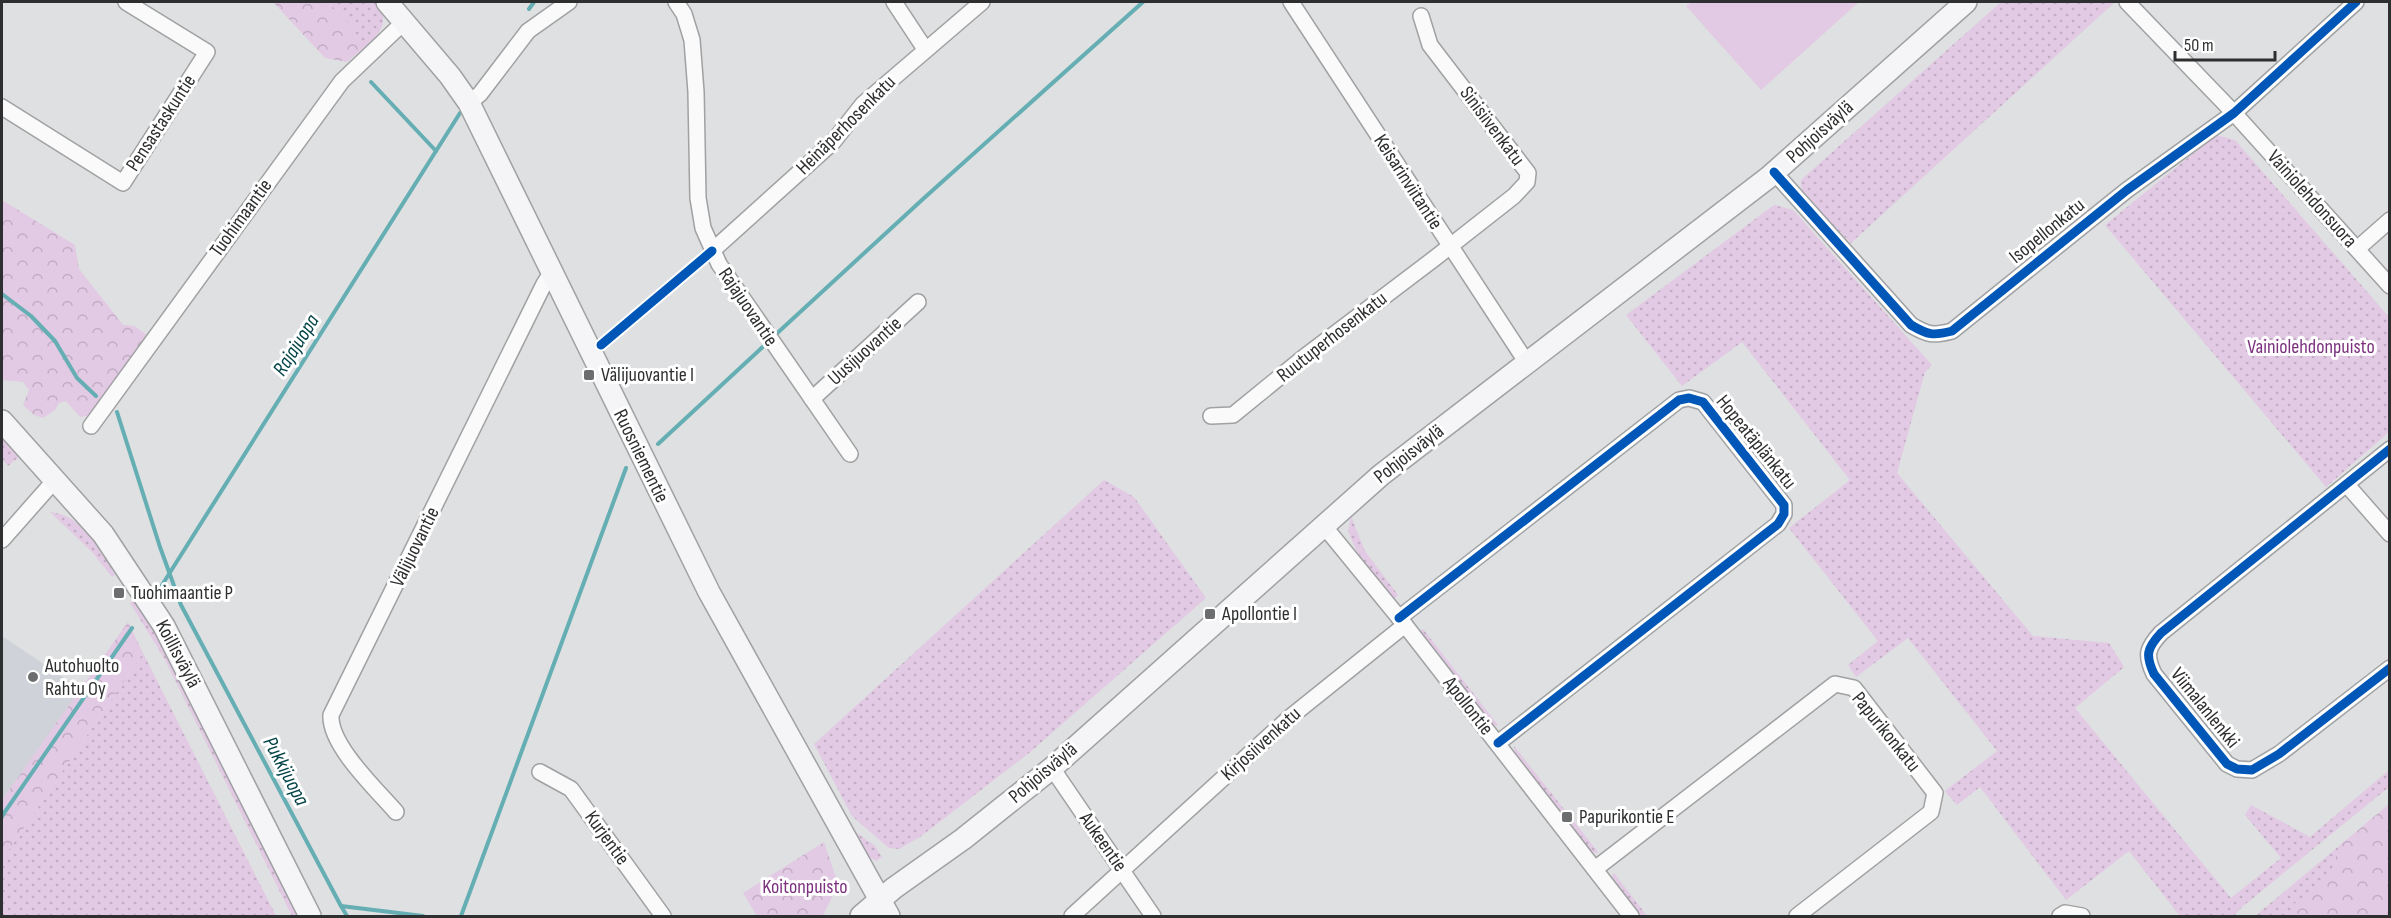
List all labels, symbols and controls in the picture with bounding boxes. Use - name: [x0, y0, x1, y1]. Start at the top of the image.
- scale bar: [2175, 24, 2276, 62]
- text: 50 m: [2184, 35, 2214, 56]
- street label: Pensastaskuntie: [121, 70, 201, 176]
- street label: Heinäperhosenkatu: [791, 70, 901, 180]
- street label: Sinisiivenkatu: [1454, 82, 1530, 170]
- street label: Pohjoisväylä: [1781, 96, 1859, 168]
- street label: Keisarinviitantie: [1368, 130, 1448, 234]
- street label: Vainiolehdonsuora: [2262, 145, 2362, 253]
- street label: Tuohimaantie: [205, 174, 277, 262]
- street label: Isopellonkatu: [2004, 193, 2090, 269]
- street label: Rajajuovantie: [713, 263, 783, 351]
- street label: Ruutuperhosenkatu: [1272, 287, 1392, 387]
- water label: Rajajuopa: [267, 309, 325, 380]
- street label: Uusijuovantie: [823, 312, 907, 390]
- park label: Vainiolehdonpuisto: [2247, 335, 2375, 359]
- place label: Välijuovantie I: [601, 363, 694, 387]
- marker: Välijuovantie I: [582, 368, 596, 382]
- street label: Hopeatäplänkatu: [1711, 390, 1801, 494]
- street label: Ruosniementie: [608, 405, 674, 507]
- street label: Pohjoisväylä: [1369, 419, 1449, 489]
- street label: Välijuovantie: [385, 503, 445, 591]
- place label: Tuohimaantie P: [131, 581, 233, 605]
- marker: Tuohimaantie P: [112, 586, 126, 600]
- place label: Apollontie I: [1221, 602, 1297, 626]
- marker: Apollontie I: [1203, 607, 1217, 621]
- street label: Koillisväylä: [150, 616, 206, 692]
- place label: Autohuolto Rahtu Oy: [44, 654, 119, 701]
- street label: Viimalanlenkki: [2165, 663, 2245, 753]
- marker: Autohuolto Rahtu Oy: [26, 670, 40, 684]
- street label: Apollontie: [1437, 671, 1498, 740]
- street label: Papurikonkatu: [1846, 687, 1926, 777]
- street label: Kirjosiivenkatu: [1216, 702, 1306, 786]
- water label: Pukkijuopa: [257, 732, 315, 810]
- street label: Pohjoisväylä: [1004, 737, 1082, 809]
- place label: Papurikontie E: [1579, 805, 1675, 829]
- street label: Kurjentie: [579, 806, 635, 870]
- street label: Aukeentie: [1073, 807, 1132, 876]
- marker: Papurikontie E: [1560, 810, 1574, 824]
- park label: Koitonpuisto: [762, 875, 848, 899]

